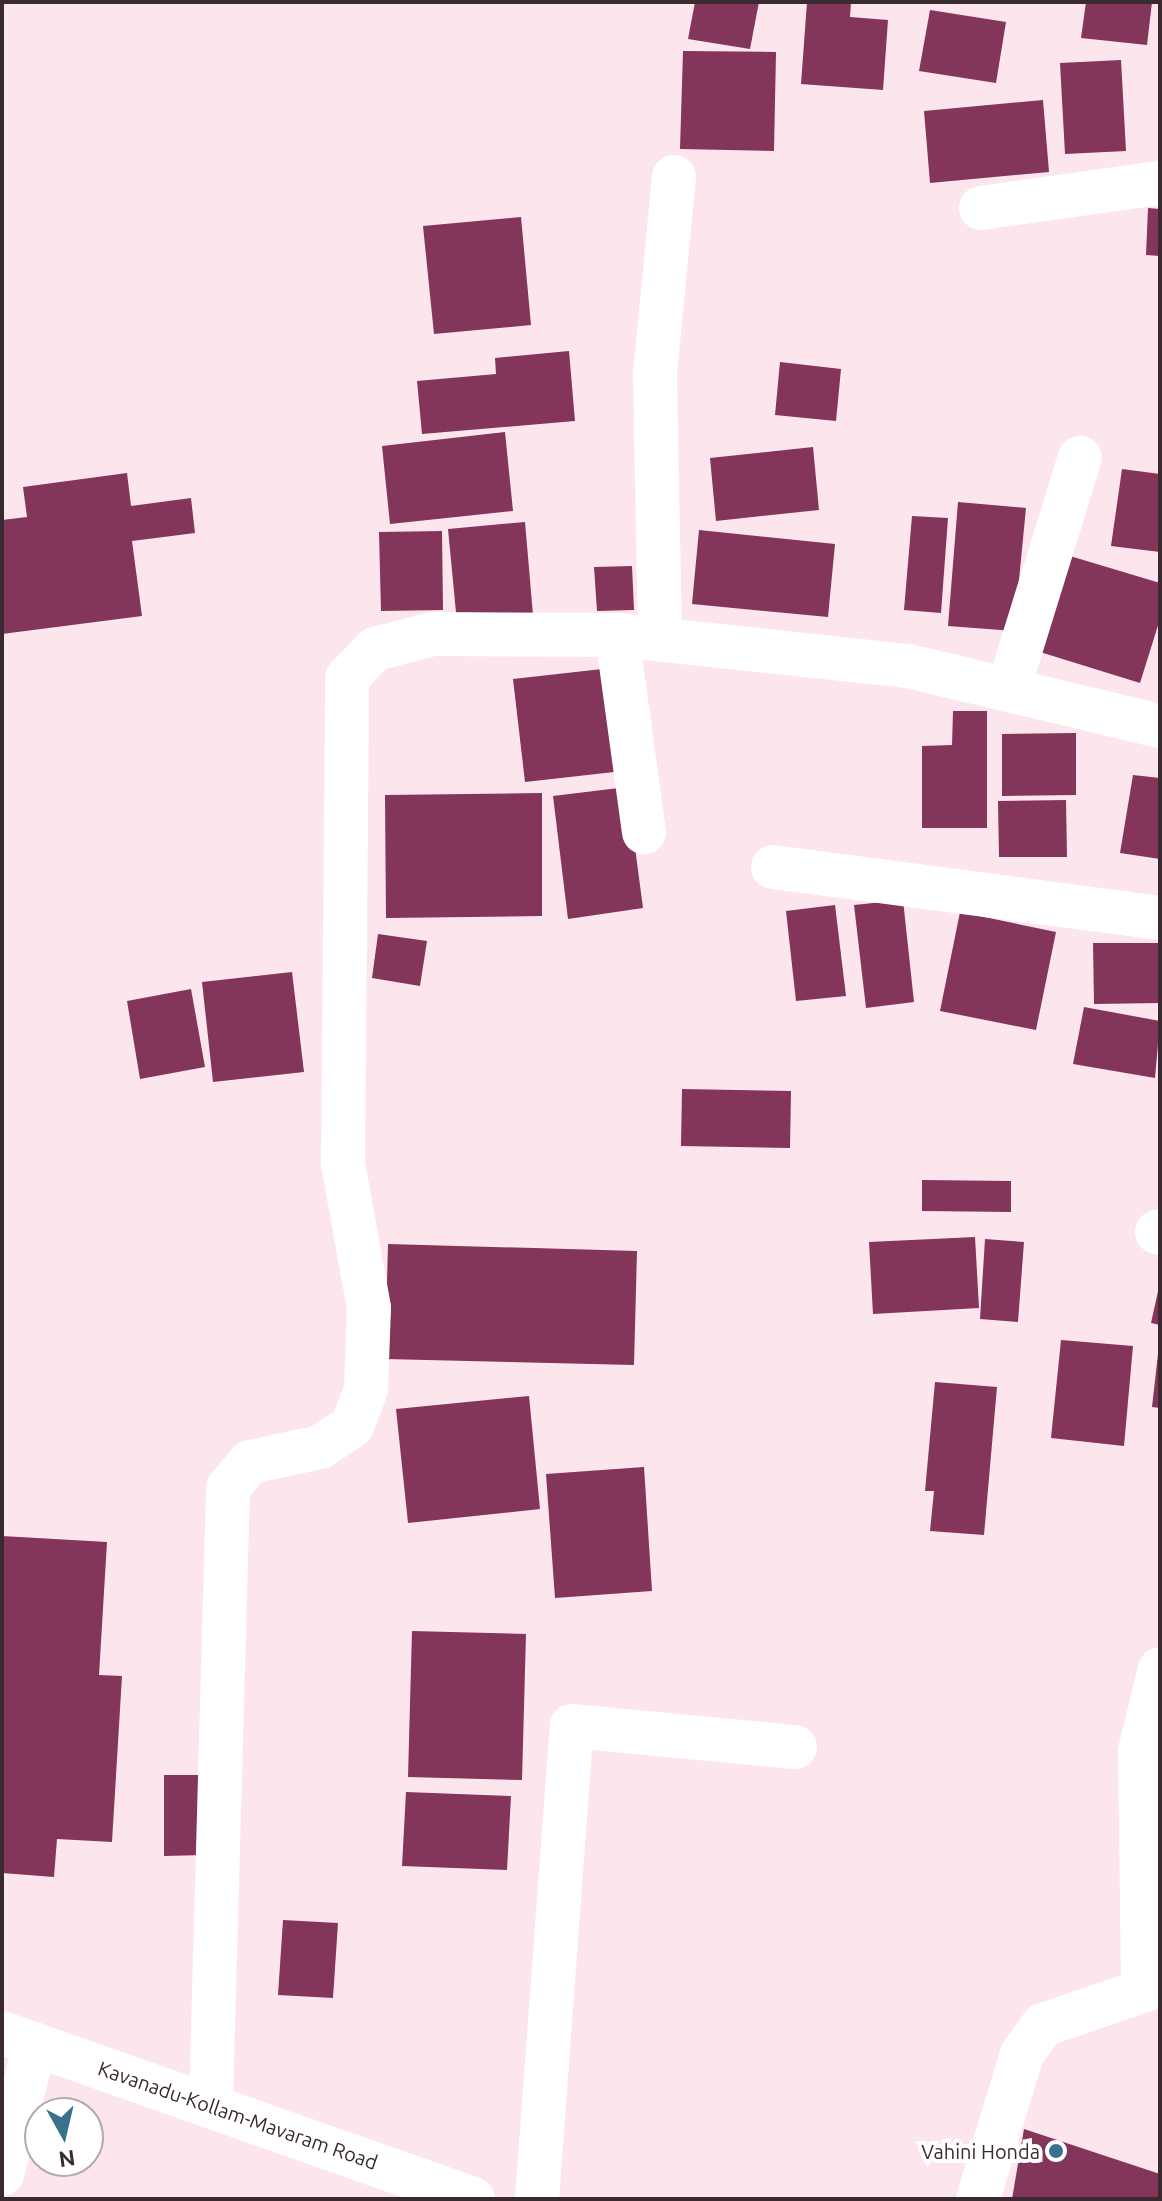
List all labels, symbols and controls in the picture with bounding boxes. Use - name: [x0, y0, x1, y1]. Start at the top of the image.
- street label: Kavanadu-Kollam-Mavaram Road: [95, 2056, 381, 2174]
- north arrow: [24, 2097, 104, 2177]
- place label: Vahini Honda: [921, 2139, 1040, 2163]
- marker: Vahini Honda: [1047, 2142, 1065, 2160]
- text: N: [57, 2146, 77, 2173]

